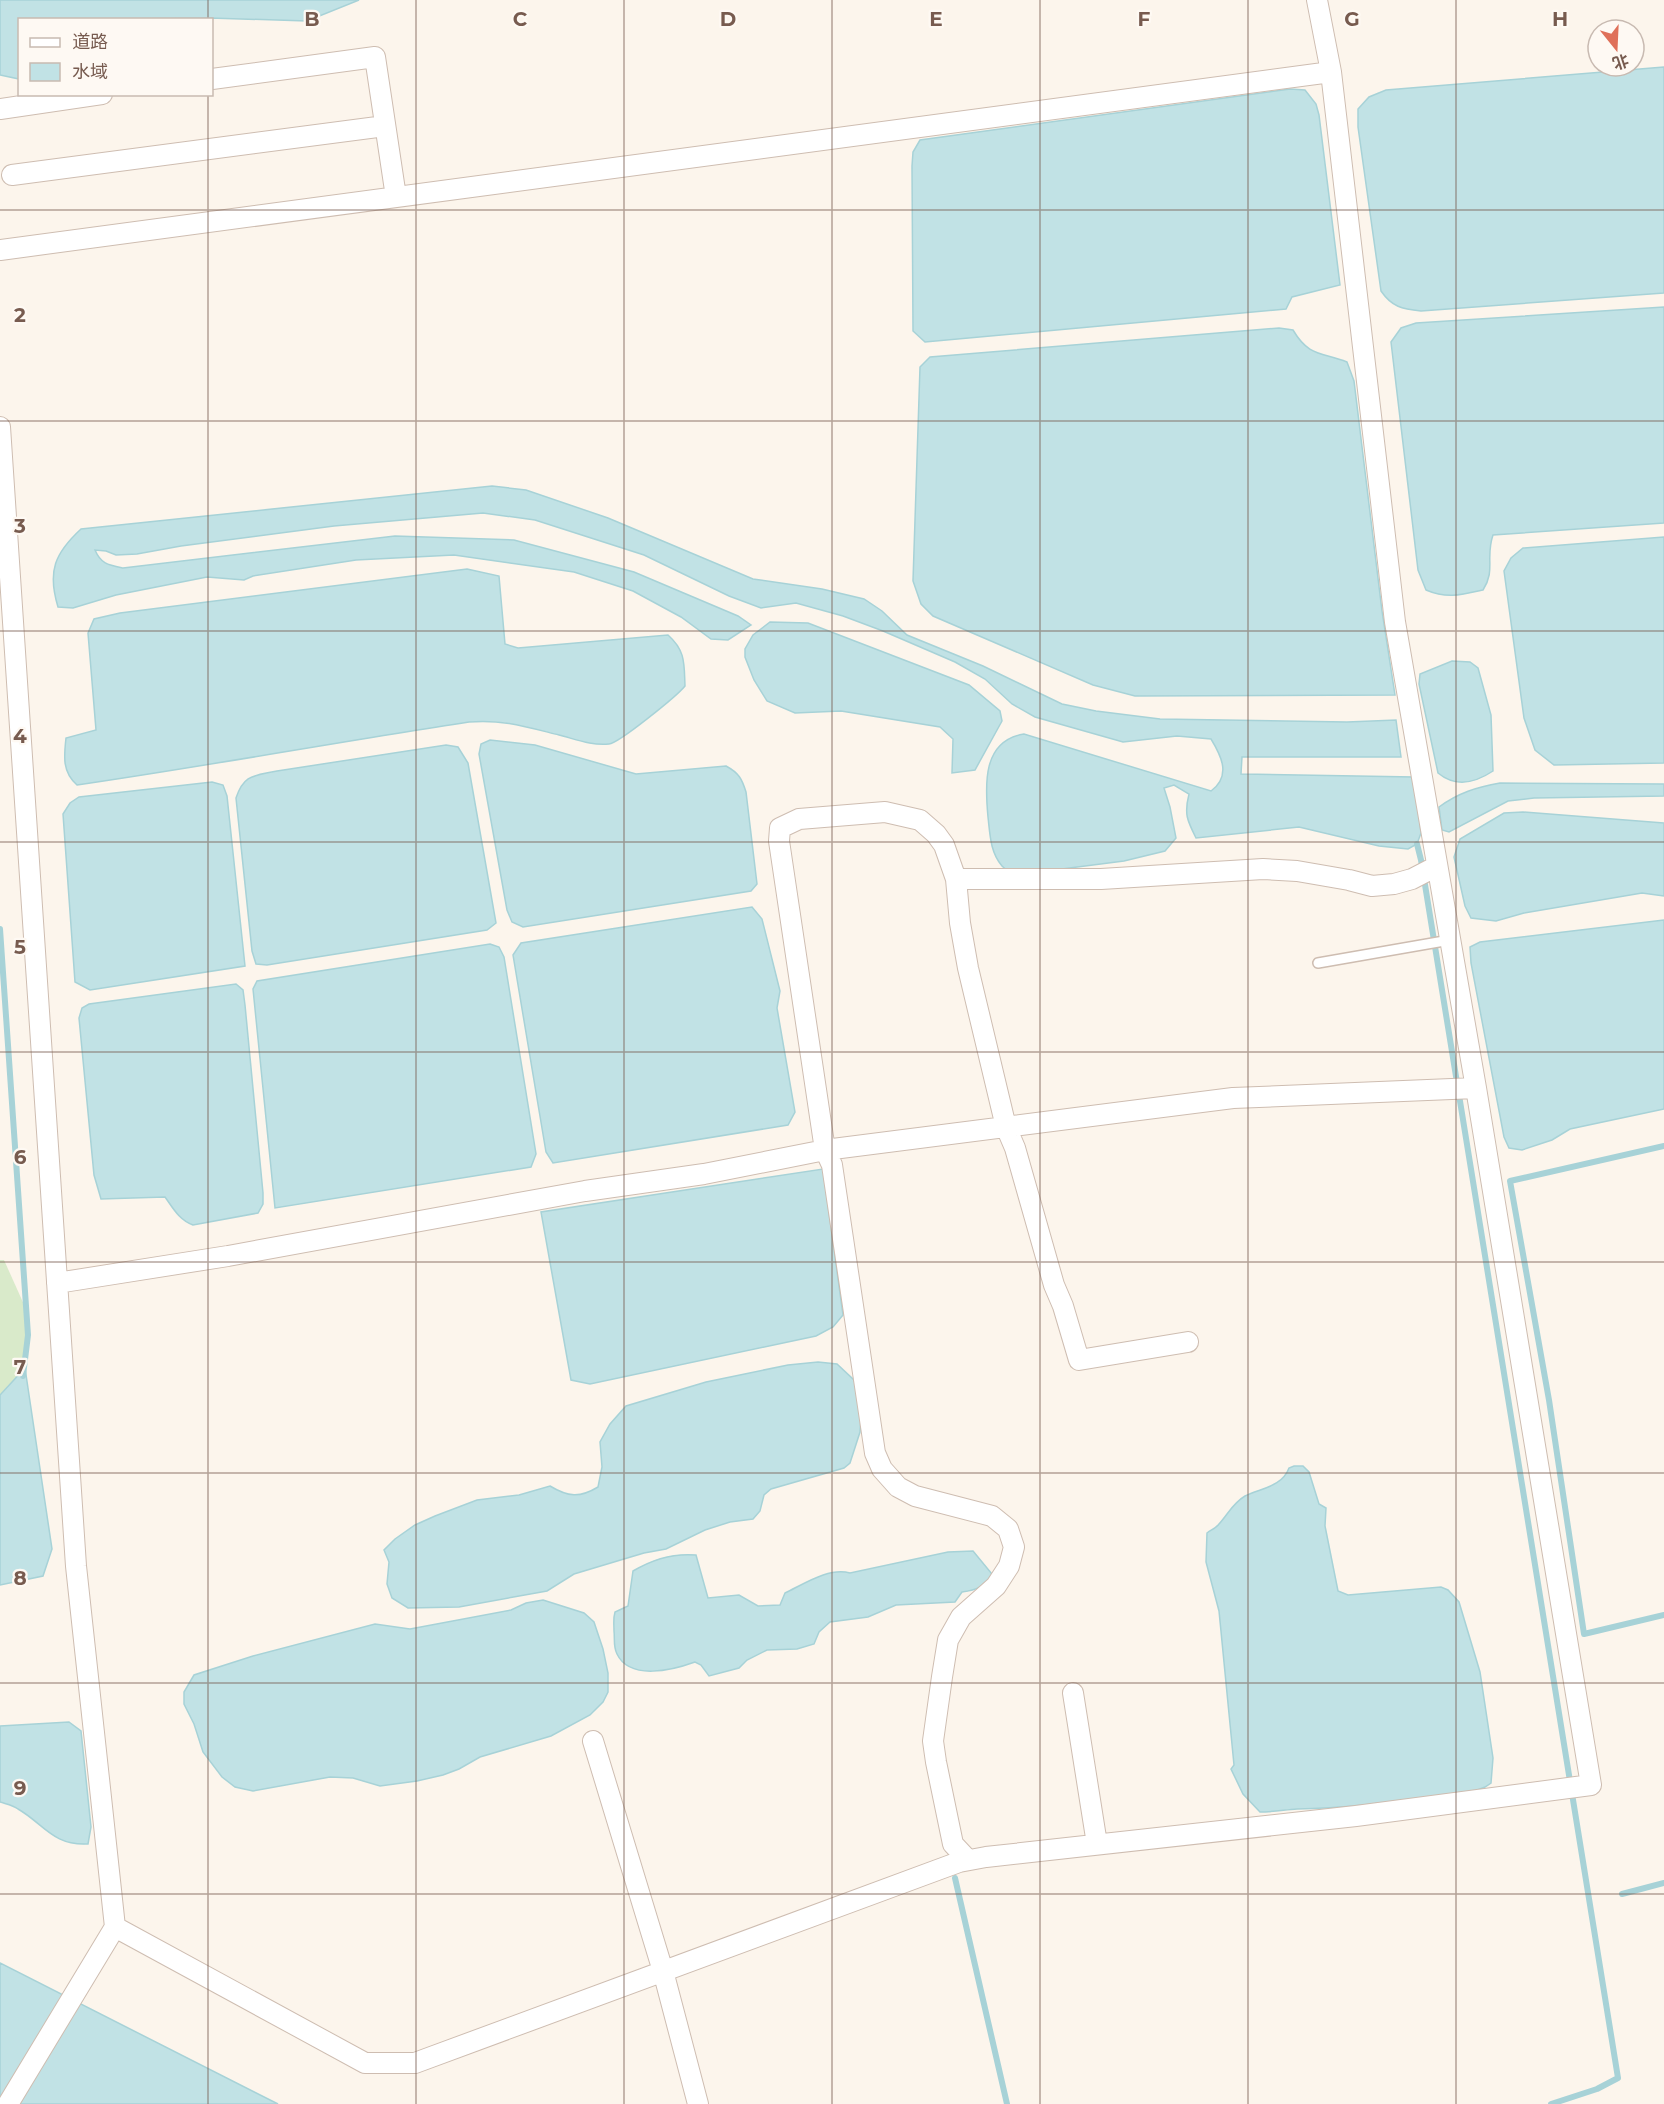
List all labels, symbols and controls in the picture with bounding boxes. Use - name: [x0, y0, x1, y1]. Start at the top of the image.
- text: B: [304, 7, 320, 31]
- text: C: [513, 7, 528, 31]
- text: D: [720, 7, 736, 31]
- text: E: [929, 7, 943, 31]
- text: F: [1138, 7, 1151, 31]
- text: G: [1344, 7, 1360, 31]
- text: H: [1552, 7, 1568, 31]
- legend: [18, 18, 213, 96]
- north arrow: [1586, 18, 1646, 78]
- text: 道路: [72, 31, 108, 53]
- text: 北: [1610, 50, 1631, 73]
- text: 水域: [72, 61, 108, 83]
- text: 2: [14, 303, 26, 327]
- text: 3: [13, 514, 26, 538]
- text: 4: [13, 724, 27, 748]
- text: 5: [14, 935, 26, 959]
- text: 6: [14, 1145, 27, 1169]
- text: 7: [14, 1355, 26, 1379]
- text: 8: [13, 1566, 27, 1590]
- text: 9: [14, 1776, 26, 1800]

